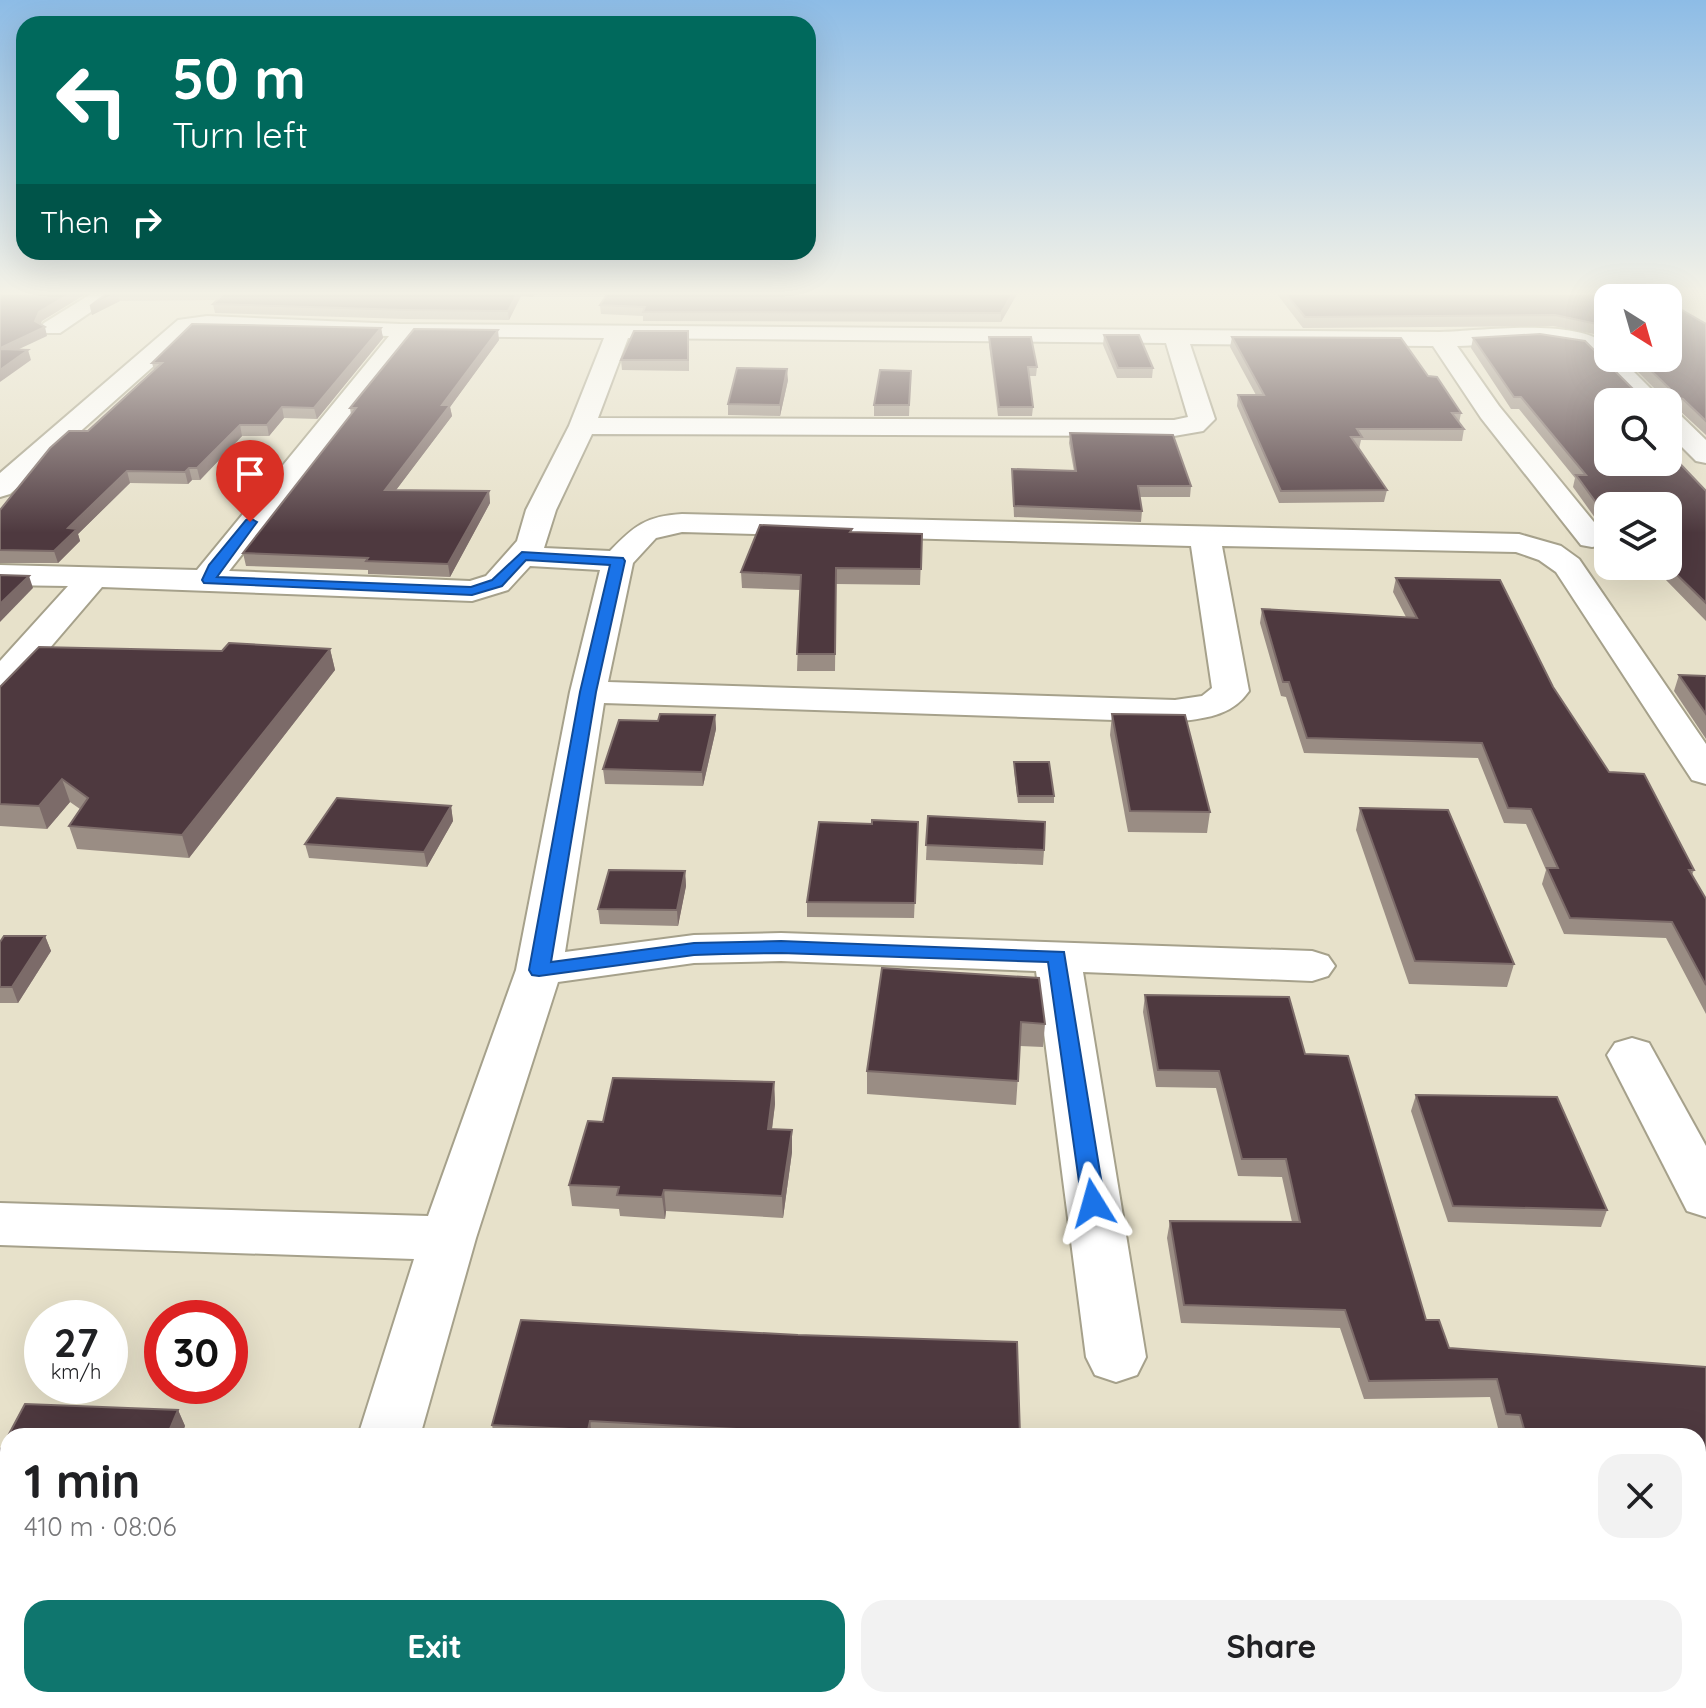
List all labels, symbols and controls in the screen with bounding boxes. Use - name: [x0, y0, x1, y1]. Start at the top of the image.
- text: 50 m: [172, 43, 306, 113]
- icon: left: [40, 48, 144, 152]
- text: Turn left: [172, 112, 308, 157]
- icon: right: [125, 200, 169, 244]
- text: Then: [40, 203, 109, 241]
- north arrow: [1594, 284, 1682, 372]
- map controls: [1594, 284, 1682, 580]
- button: search: [1594, 388, 1682, 476]
- pin: [216, 440, 284, 522]
- icon: arrive: [228, 452, 272, 496]
- button: layers: [1594, 492, 1682, 580]
- position arrow: [1051, 1161, 1135, 1245]
- speed limit sign: 30: [144, 1300, 248, 1404]
- text: 27: [54, 1317, 98, 1367]
- text: km/h: [51, 1359, 101, 1384]
- text: 1 min: [24, 1450, 140, 1510]
- button: close: [1598, 1454, 1682, 1538]
- text: 410 m · 08:06: [24, 1510, 177, 1543]
- button: Exit: [24, 1600, 845, 1692]
- button: Share: [861, 1600, 1682, 1692]

